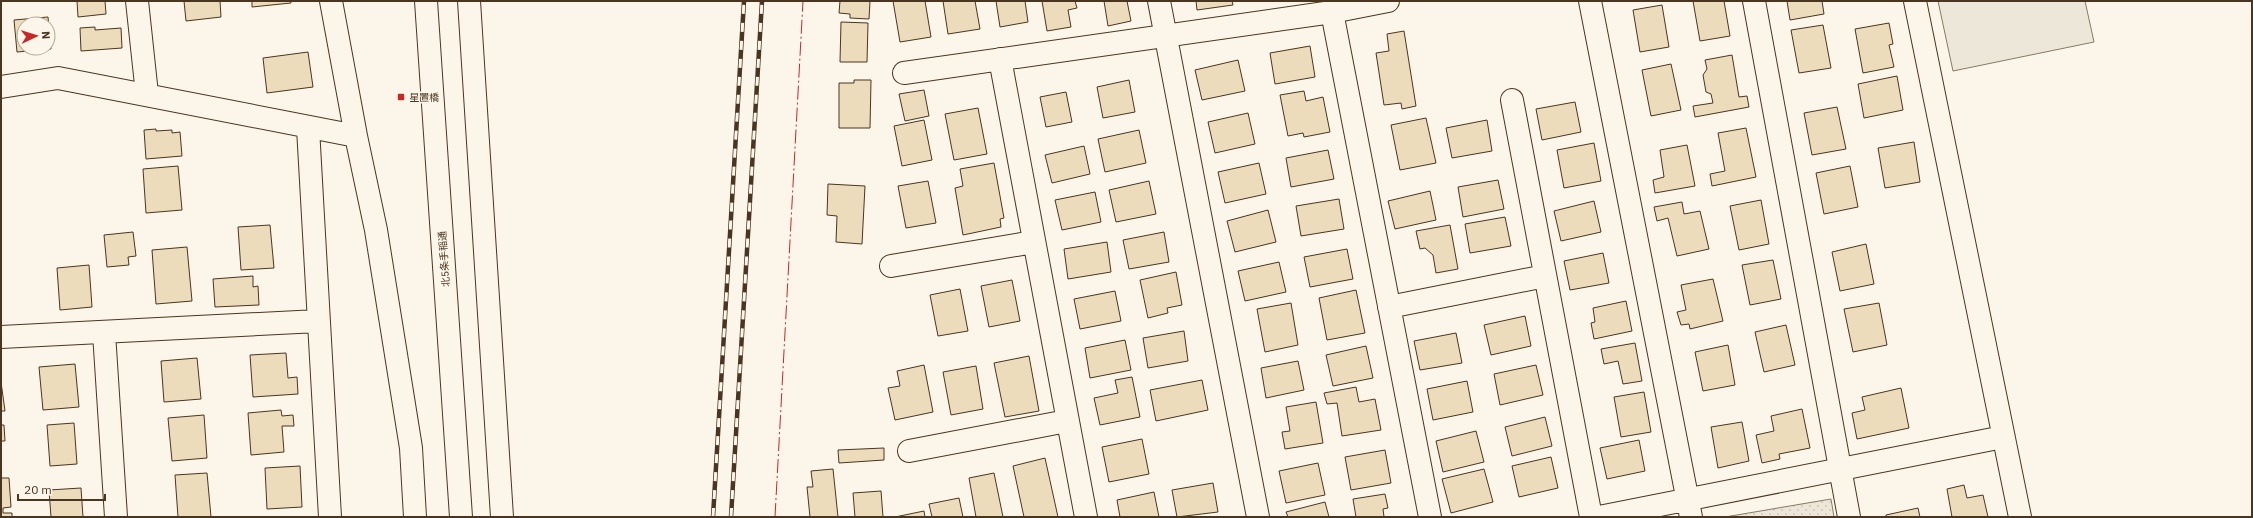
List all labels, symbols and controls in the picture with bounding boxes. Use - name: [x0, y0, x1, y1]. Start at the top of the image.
- north arrow: [16, 16, 56, 56]
- text: N: [39, 31, 53, 40]
- place label: 星置橋: [409, 91, 439, 104]
- marker: 星置橋: [396, 92, 406, 102]
- street label: 北5条手稲通: [436, 231, 452, 287]
- scale bar: [18, 476, 105, 502]
- text: 20 m: [24, 482, 52, 497]

